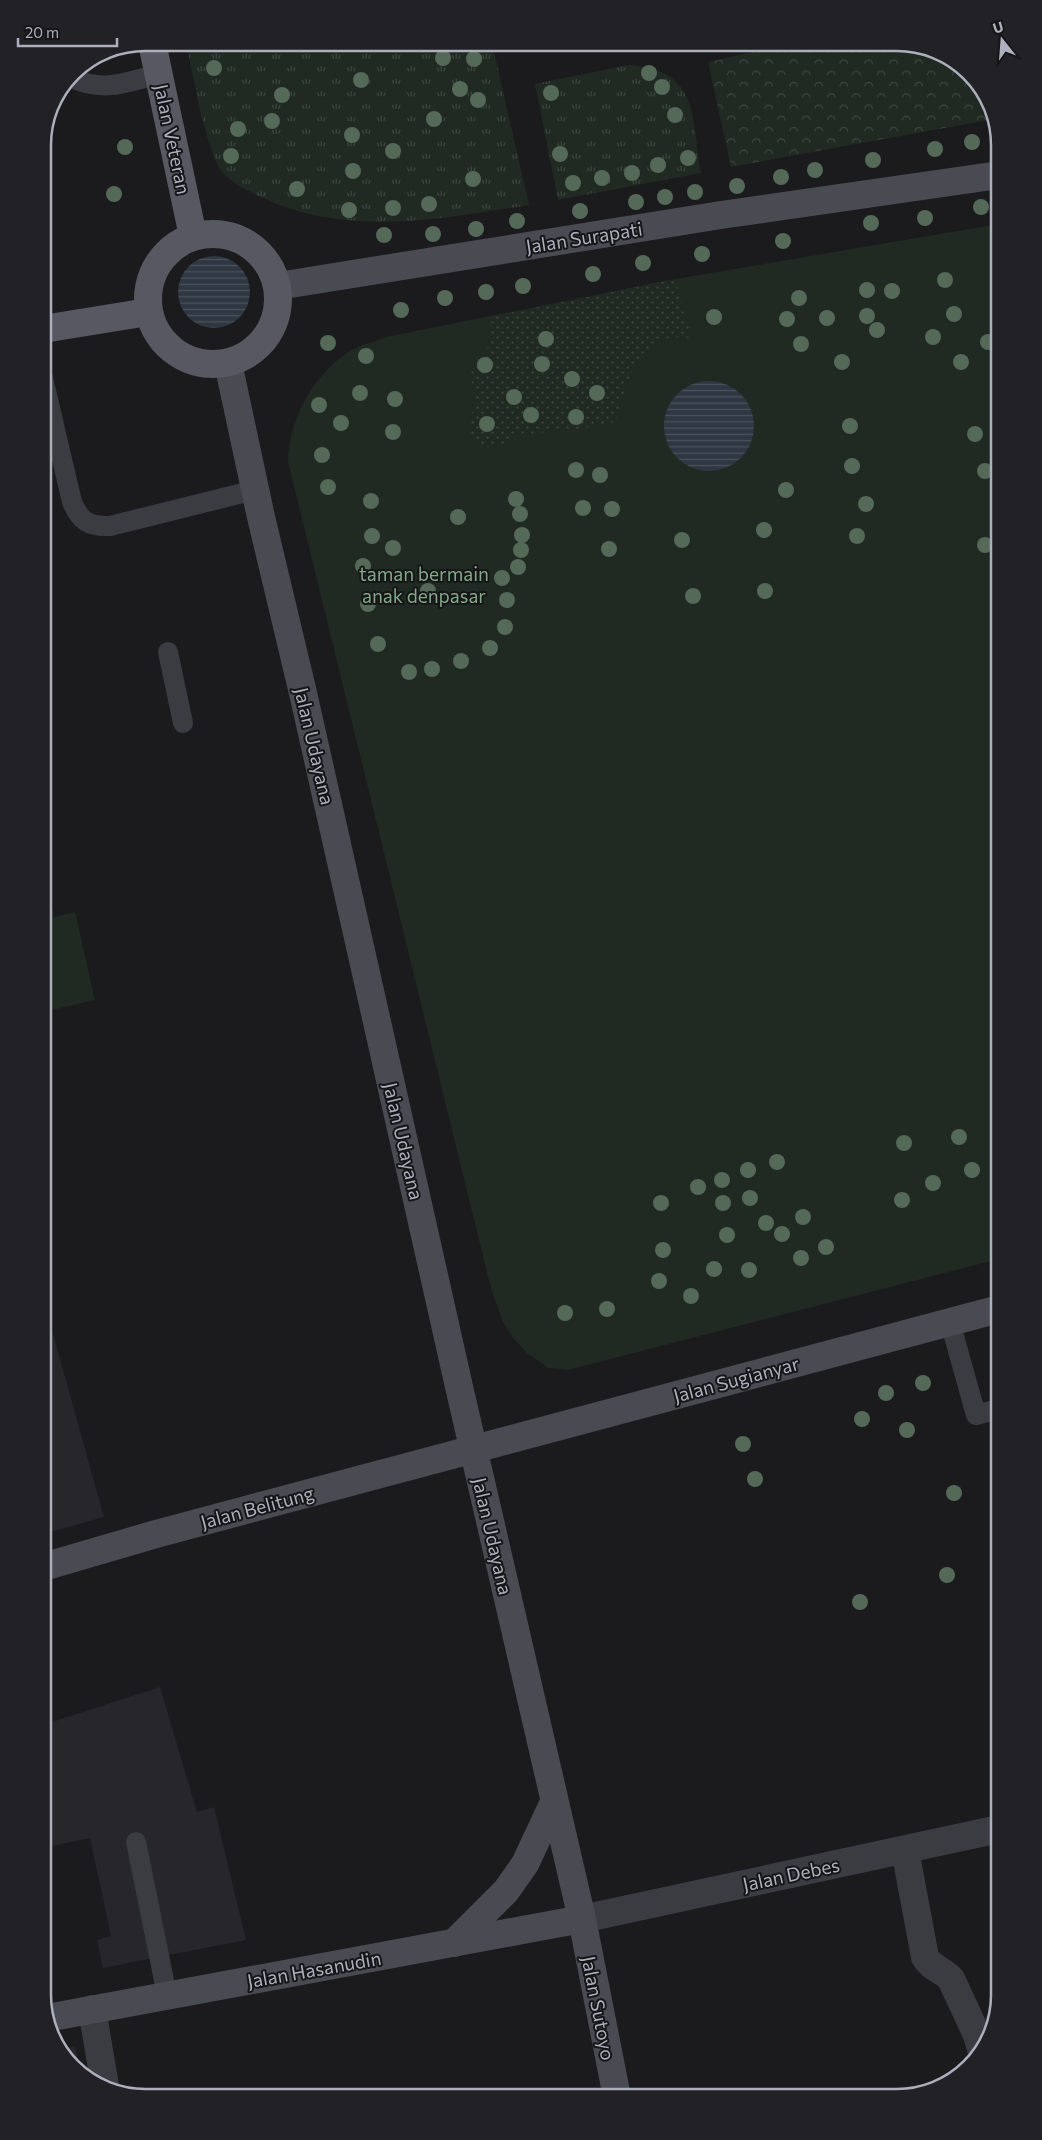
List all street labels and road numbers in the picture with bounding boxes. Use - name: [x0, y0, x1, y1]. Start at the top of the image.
- street label: Jalan Veteran: [150, 82, 196, 196]
- street label: Jalan Surapati: [524, 216, 644, 258]
- street label: Jalan Udayana: [290, 685, 340, 807]
- street label: Jalan Udayana: [379, 1080, 429, 1202]
- street label: Jalan Sugianyar: [670, 1351, 802, 1407]
- street label: Jalan Udayana: [468, 1475, 518, 1597]
- street label: Jalan Belitung: [198, 1481, 316, 1533]
- street label: Jalan Debes: [740, 1852, 842, 1896]
- street label: Jalan Hasanudin: [245, 1946, 383, 1992]
- street label: Jalan Sutoyo: [578, 1954, 620, 2062]

